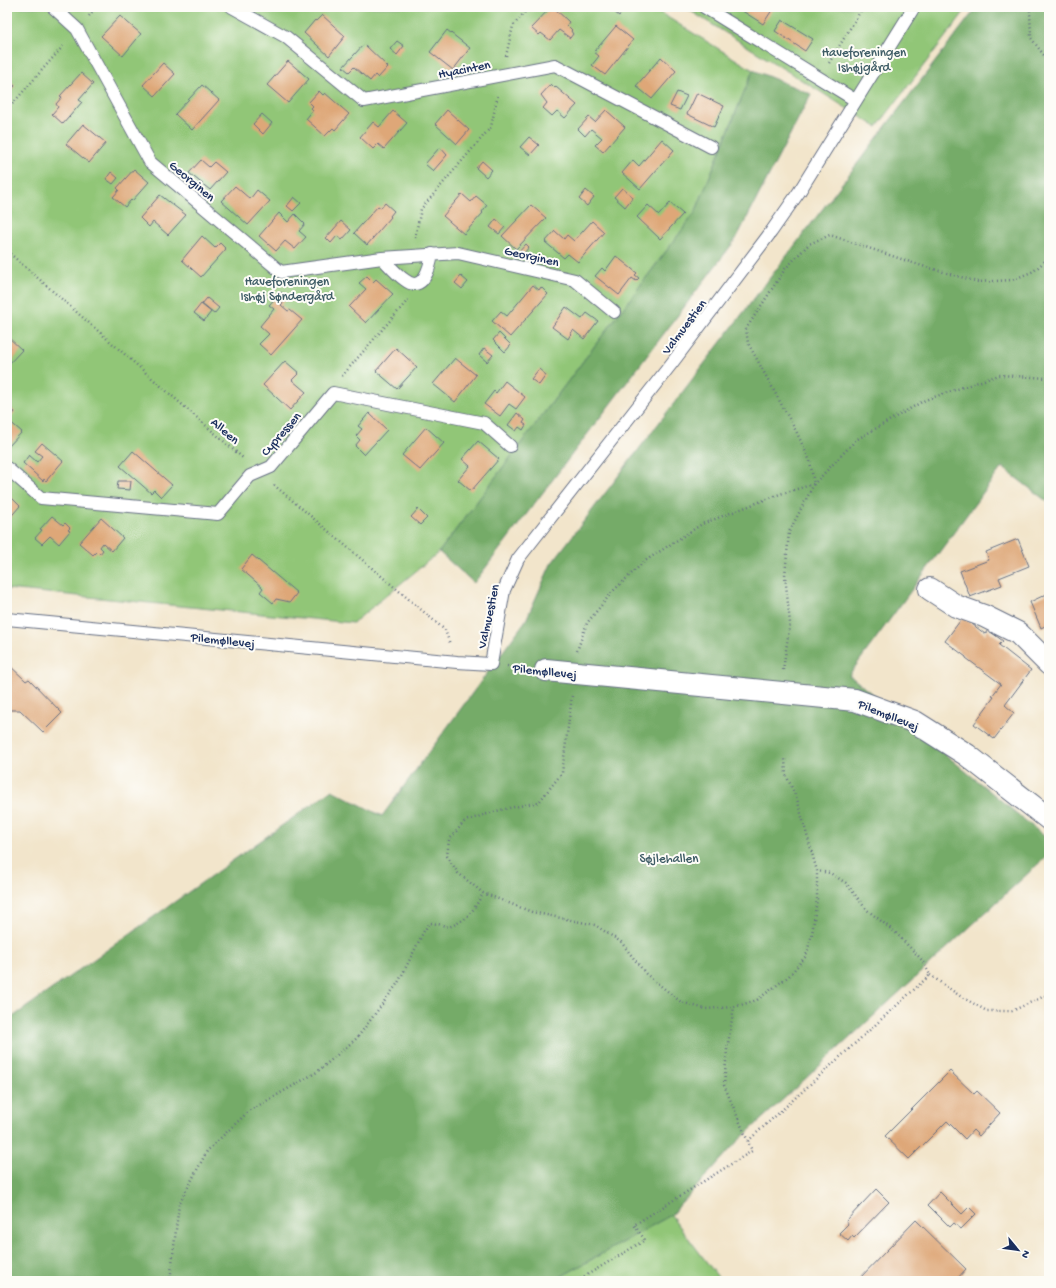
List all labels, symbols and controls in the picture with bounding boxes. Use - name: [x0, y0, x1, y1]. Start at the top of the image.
- park label: Haveforeningen Ishøjgård: [822, 46, 907, 76]
- street label: Hyacinten: [437, 58, 493, 83]
- street label: Georginen: [165, 158, 218, 206]
- street label: Georginen: [503, 244, 561, 271]
- park label: Haveforeningen Ishøj Søndergård: [240, 275, 335, 305]
- street label: Valmuestien: [659, 296, 711, 359]
- street label: Cypressen: [259, 409, 306, 460]
- street label: Alleen: [207, 415, 242, 449]
- street label: Valmuestien: [475, 582, 504, 651]
- street label: Pilemøllevej: [189, 631, 255, 652]
- street label: Pilemøllevej: [511, 662, 577, 683]
- street label: Pilemøllevej: [855, 697, 921, 735]
- park label: Søjlehallen: [640, 852, 699, 867]
- north arrow: [998, 1230, 1038, 1270]
- text: N: [1018, 1248, 1032, 1260]

